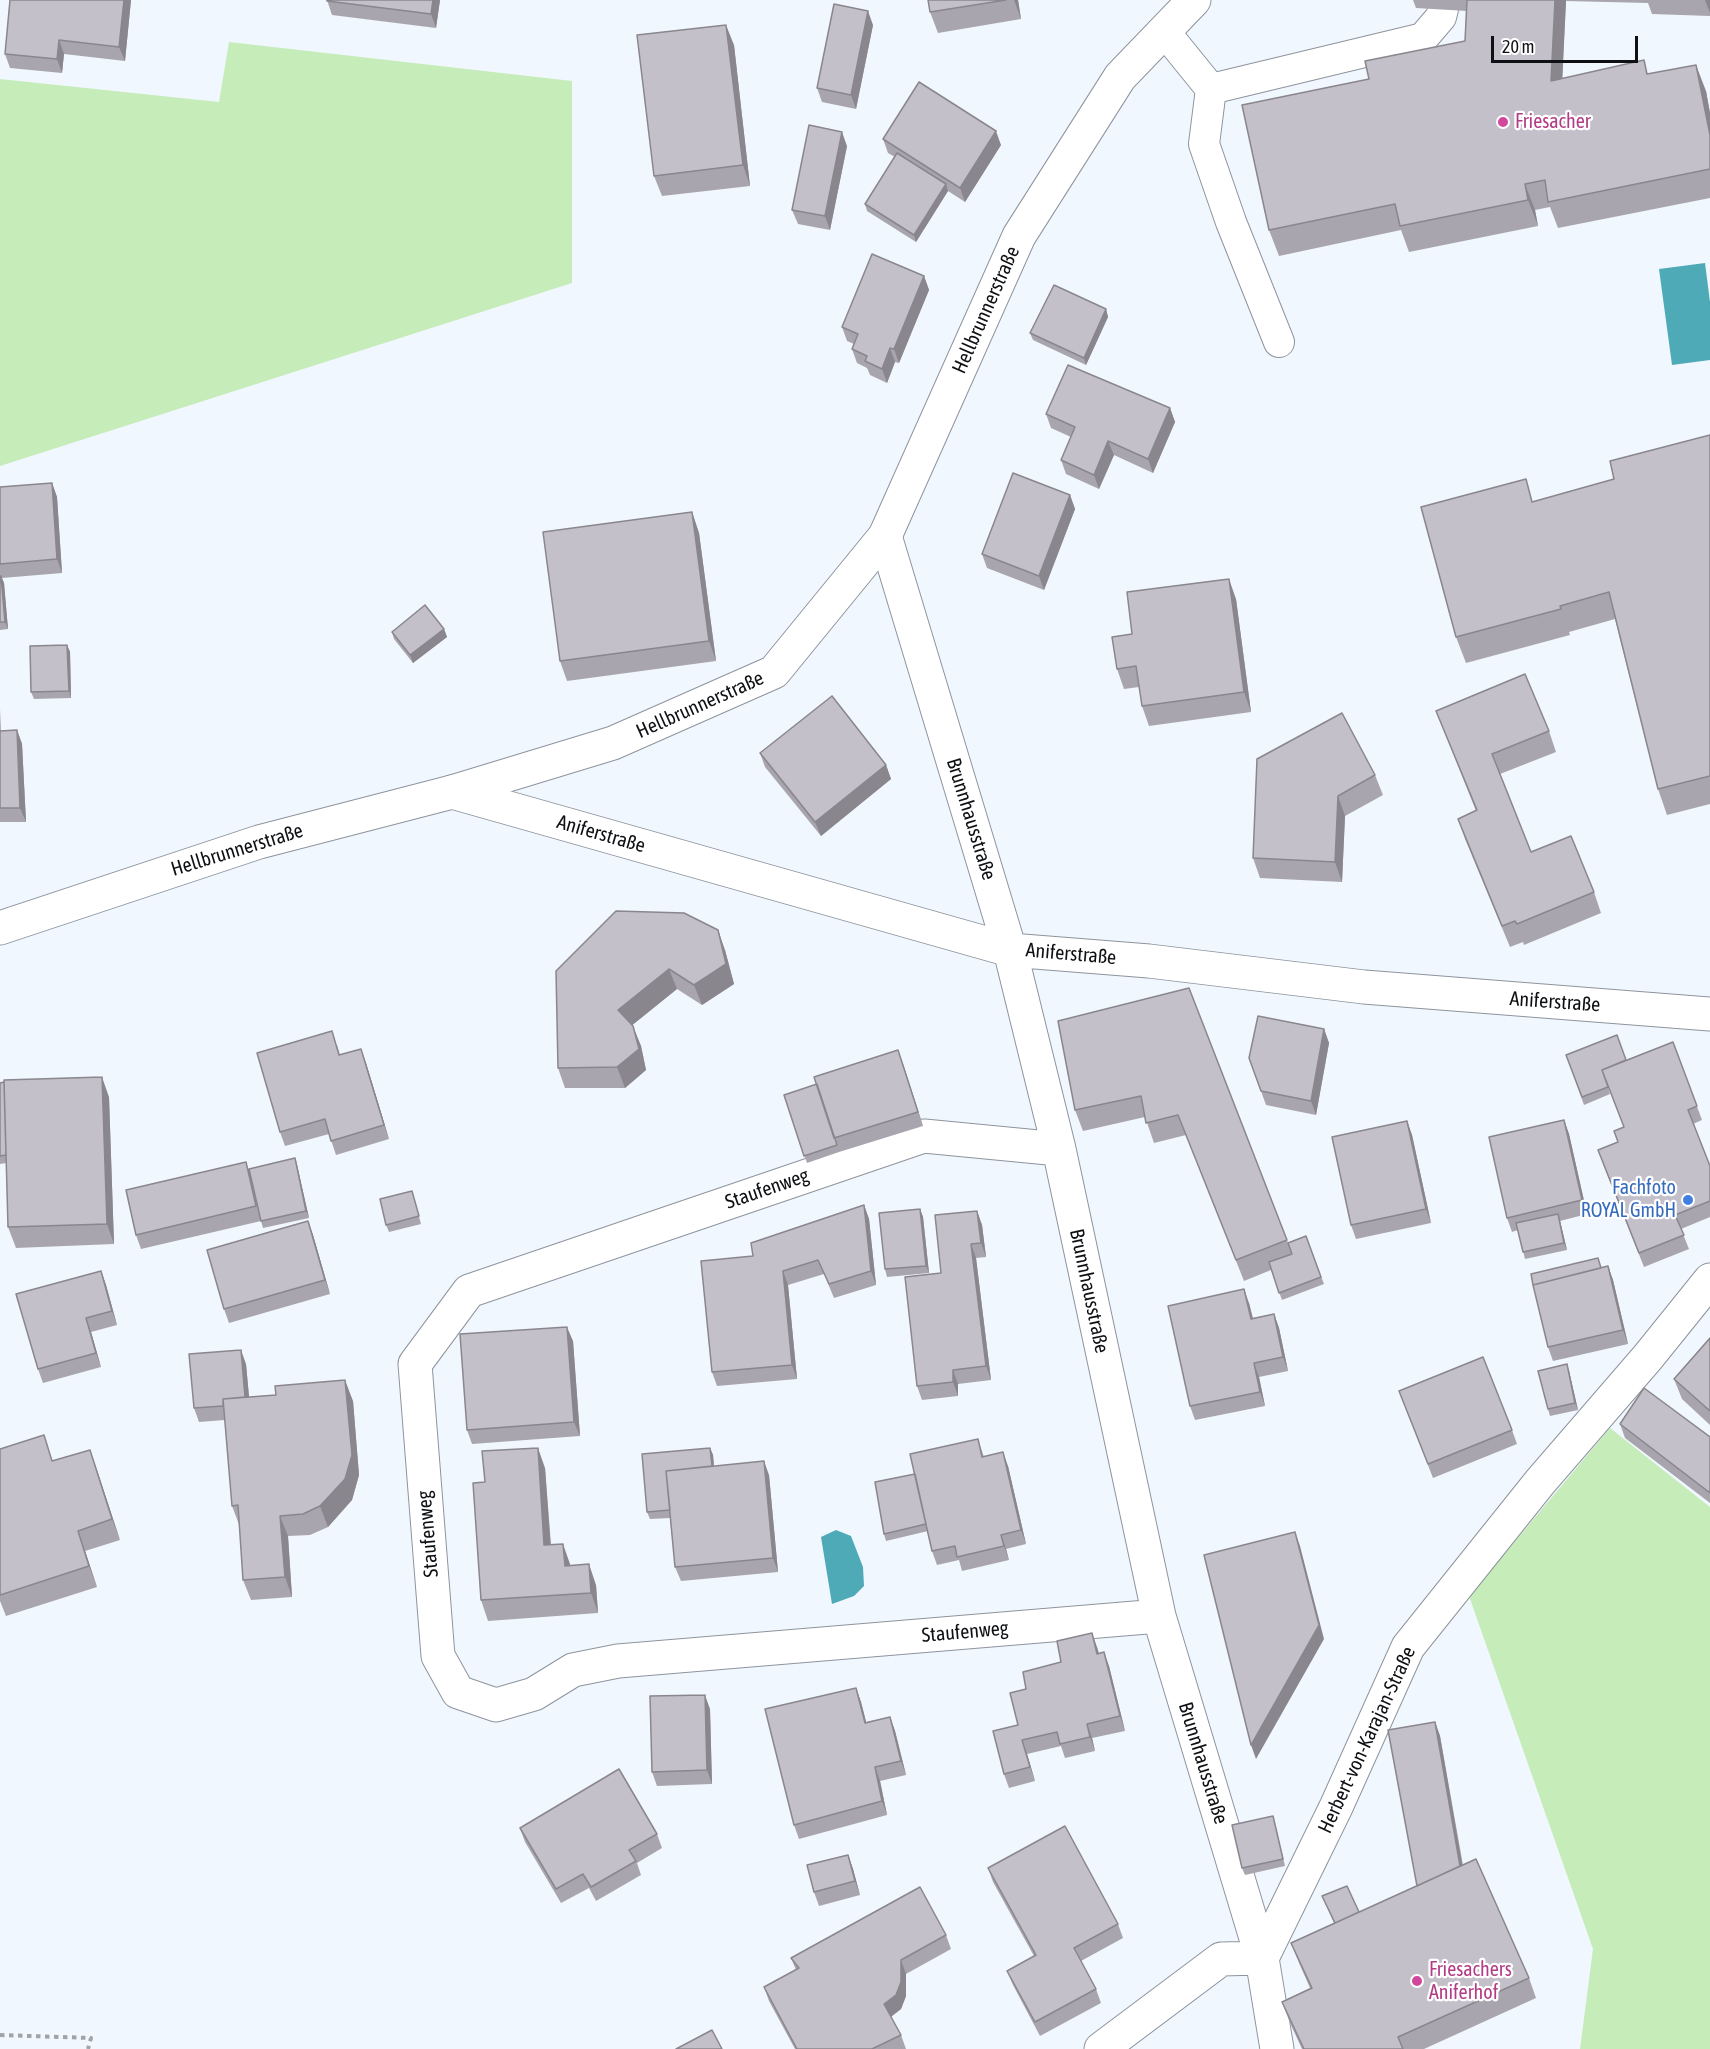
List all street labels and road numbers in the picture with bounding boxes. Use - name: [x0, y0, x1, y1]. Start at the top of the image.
- street label: Hellbrunnerstraße: [947, 243, 1025, 377]
- street label: Hellbrunnerstraße: [633, 666, 767, 744]
- street label: Brunnhausstraße: [941, 755, 1001, 883]
- street label: Aniferstraße: [554, 810, 648, 858]
- street label: Hellbrunnerstraße: [168, 819, 306, 881]
- street label: Aniferstraße: [1025, 938, 1117, 970]
- street label: Aniferstraße: [1509, 987, 1601, 1017]
- street label: Staufenweg: [722, 1164, 812, 1214]
- street label: Brunnhausstraße: [1064, 1227, 1114, 1355]
- street label: Staufenweg: [412, 1490, 444, 1578]
- street label: Staufenweg: [921, 1616, 1009, 1648]
- street label: Herbert-von-Karajan-Straße: [1313, 1643, 1421, 1837]
- street label: Brunnhausstraße: [1173, 1699, 1233, 1827]

